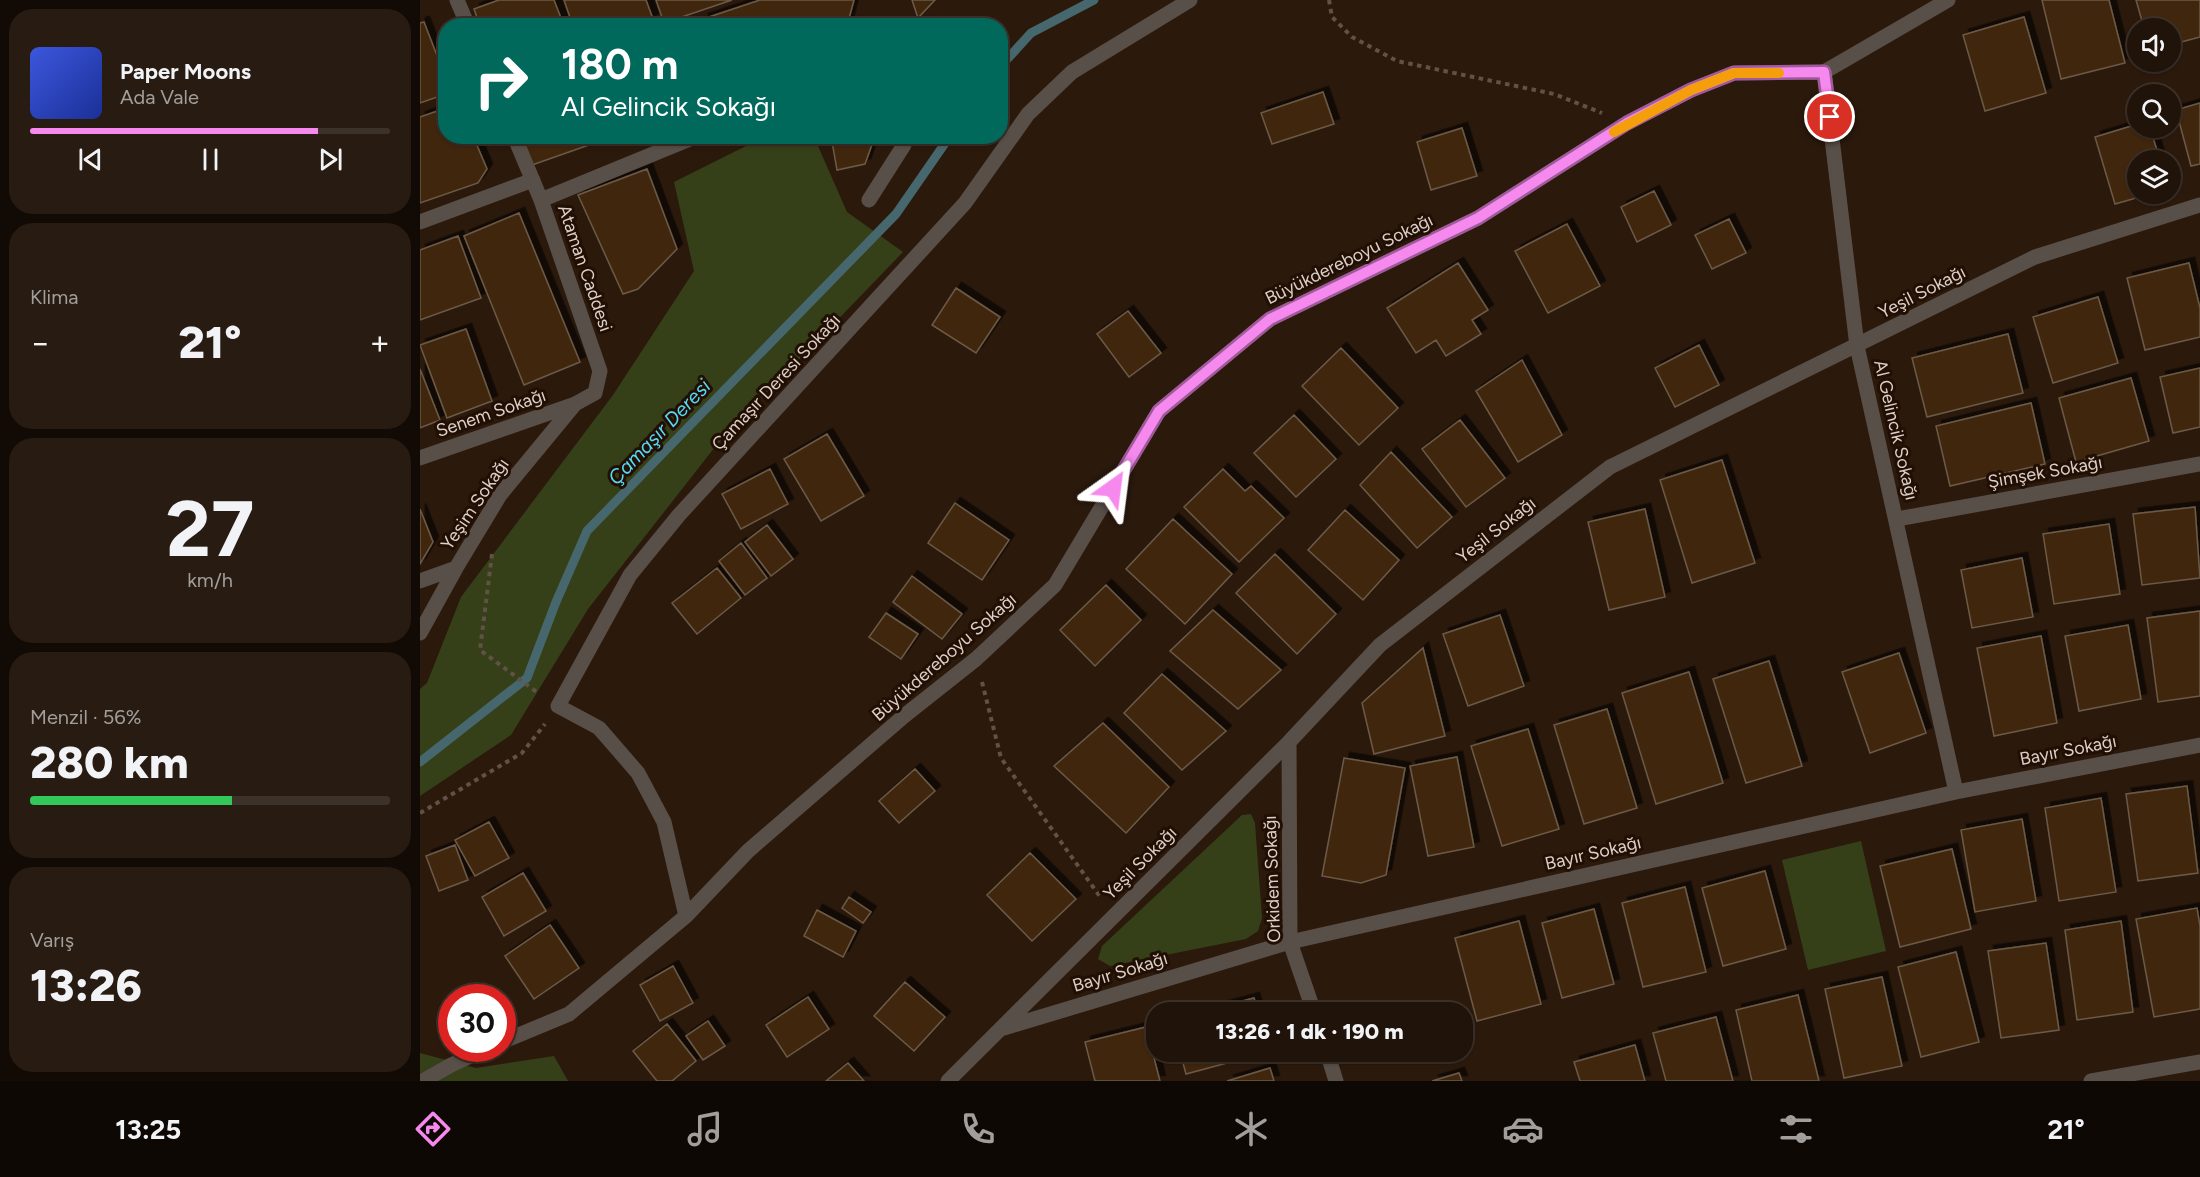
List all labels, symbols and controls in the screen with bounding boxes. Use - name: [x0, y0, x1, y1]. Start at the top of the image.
- map controls: [2127, 18, 2181, 204]
- button: sound: [2127, 18, 2181, 72]
- text: 180 m: [561, 39, 678, 90]
- icon: right: [462, 42, 540, 120]
- text: Paper Moons: [120, 58, 251, 85]
- button: search: [2127, 84, 2181, 138]
- text: Ada Vale: [120, 85, 199, 109]
- text: Al Gelincik Sokağı: [561, 90, 776, 123]
- pin: [1804, 91, 1855, 142]
- icon: arrive: [1813, 100, 1846, 133]
- icon: previous: [74, 143, 107, 176]
- icon: pause: [194, 143, 227, 176]
- icon: next: [314, 143, 347, 176]
- button: layers: [2127, 150, 2181, 204]
- street label: Ataman Caddesi: [553, 202, 617, 334]
- street label: Büyükdereboyu Sokağı: [1261, 209, 1437, 309]
- street label: Yeşil Sokağı: [1875, 261, 1969, 323]
- text: Klima: [30, 285, 78, 309]
- street label: Çamaşır Deresi Sokağı: [707, 309, 845, 455]
- text: 21°: [179, 315, 241, 369]
- text: −: [30, 323, 51, 362]
- text: +: [369, 323, 390, 362]
- street label: Al Gelincik Sokağı: [1869, 358, 1923, 502]
- water label: Çamaşır Deresi: [603, 374, 716, 490]
- street label: Senem Sokağı: [433, 384, 549, 442]
- street label: Şimşek Sokağı: [1986, 451, 2104, 493]
- street label: Yeşim Sokağı: [436, 454, 514, 554]
- position arrow: [1081, 456, 1145, 520]
- text: 27: [166, 482, 254, 576]
- street label: Yeşil Sokağı: [1452, 492, 1540, 568]
- text: km/h: [187, 568, 233, 592]
- street label: Büyükdereboyu Sokağı: [867, 588, 1021, 726]
- text: Menzil · 56%: [30, 705, 141, 729]
- street label: Bayır Sokağı: [2018, 730, 2118, 770]
- text: 280 km: [30, 735, 189, 789]
- street label: Orkidem Sokağı: [1259, 815, 1285, 943]
- street label: Yeşil Sokağı: [1099, 822, 1181, 904]
- street label: Bayır Sokağı: [1543, 831, 1643, 875]
- text: Varış: [30, 928, 74, 952]
- street label: Bayır Sokağı: [1070, 947, 1170, 997]
- text: 13:26: [30, 958, 142, 1012]
- speed limit sign: 30: [438, 984, 516, 1062]
- text: 13:26 · 1 dk · 190 m: [1215, 1018, 1404, 1045]
- icon: directions: [412, 1108, 454, 1150]
- icon: music: [684, 1108, 726, 1150]
- icon: phone: [957, 1108, 999, 1150]
- icon: climate: [1230, 1108, 1272, 1150]
- icon: car: [1502, 1108, 1544, 1150]
- icon: filters: [1775, 1108, 1817, 1150]
- text: 13:25: [115, 1113, 181, 1146]
- text: 21°: [2047, 1113, 2085, 1146]

